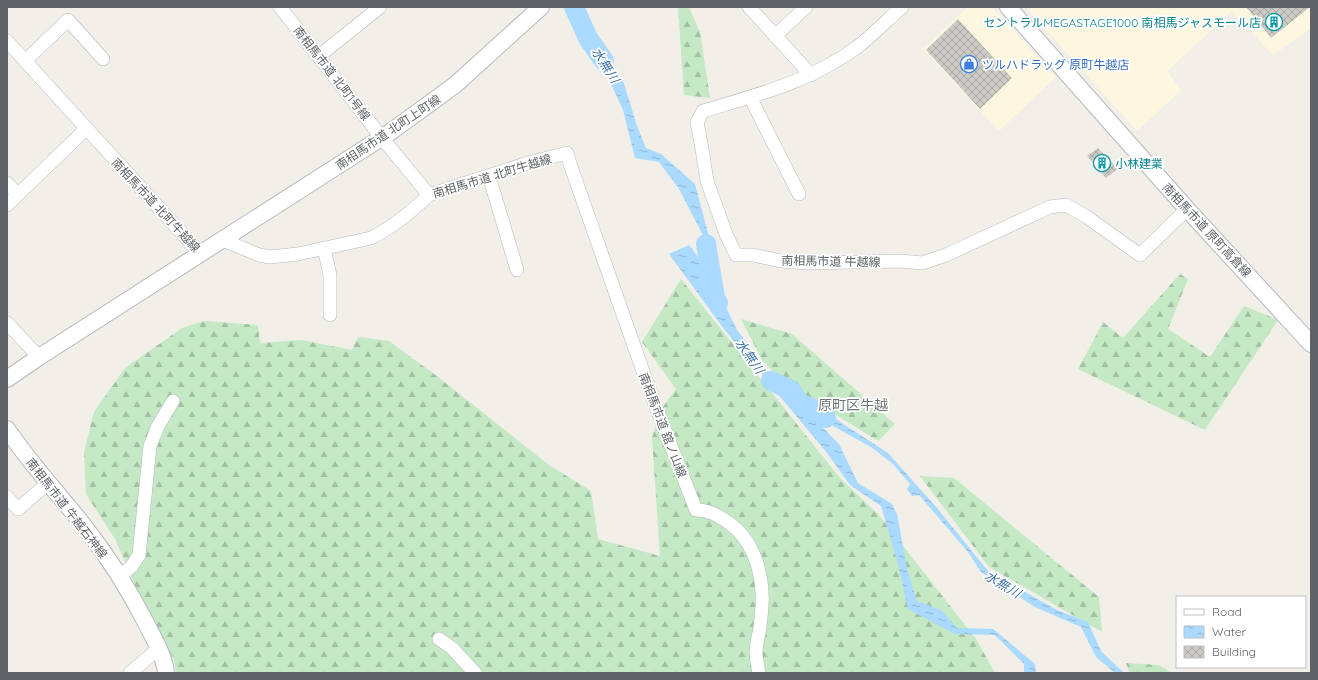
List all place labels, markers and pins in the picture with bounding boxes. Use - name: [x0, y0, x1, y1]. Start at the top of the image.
- building icon: セントラルMEGASTAGE1000 南相馬ジャスモール店: [1264, 12, 1284, 32]
- place label: セントラルMEGASTAGE1000 南相馬ジャスモール店: [983, 15, 1261, 30]
- shop icon: ツルハドラッグ 原町牛越店: [959, 54, 979, 74]
- place label: ツルハドラッグ 原町牛越店: [982, 57, 1129, 72]
- building icon: 小林建業: [1092, 153, 1112, 173]
- place label: 小林建業: [1115, 156, 1163, 171]

